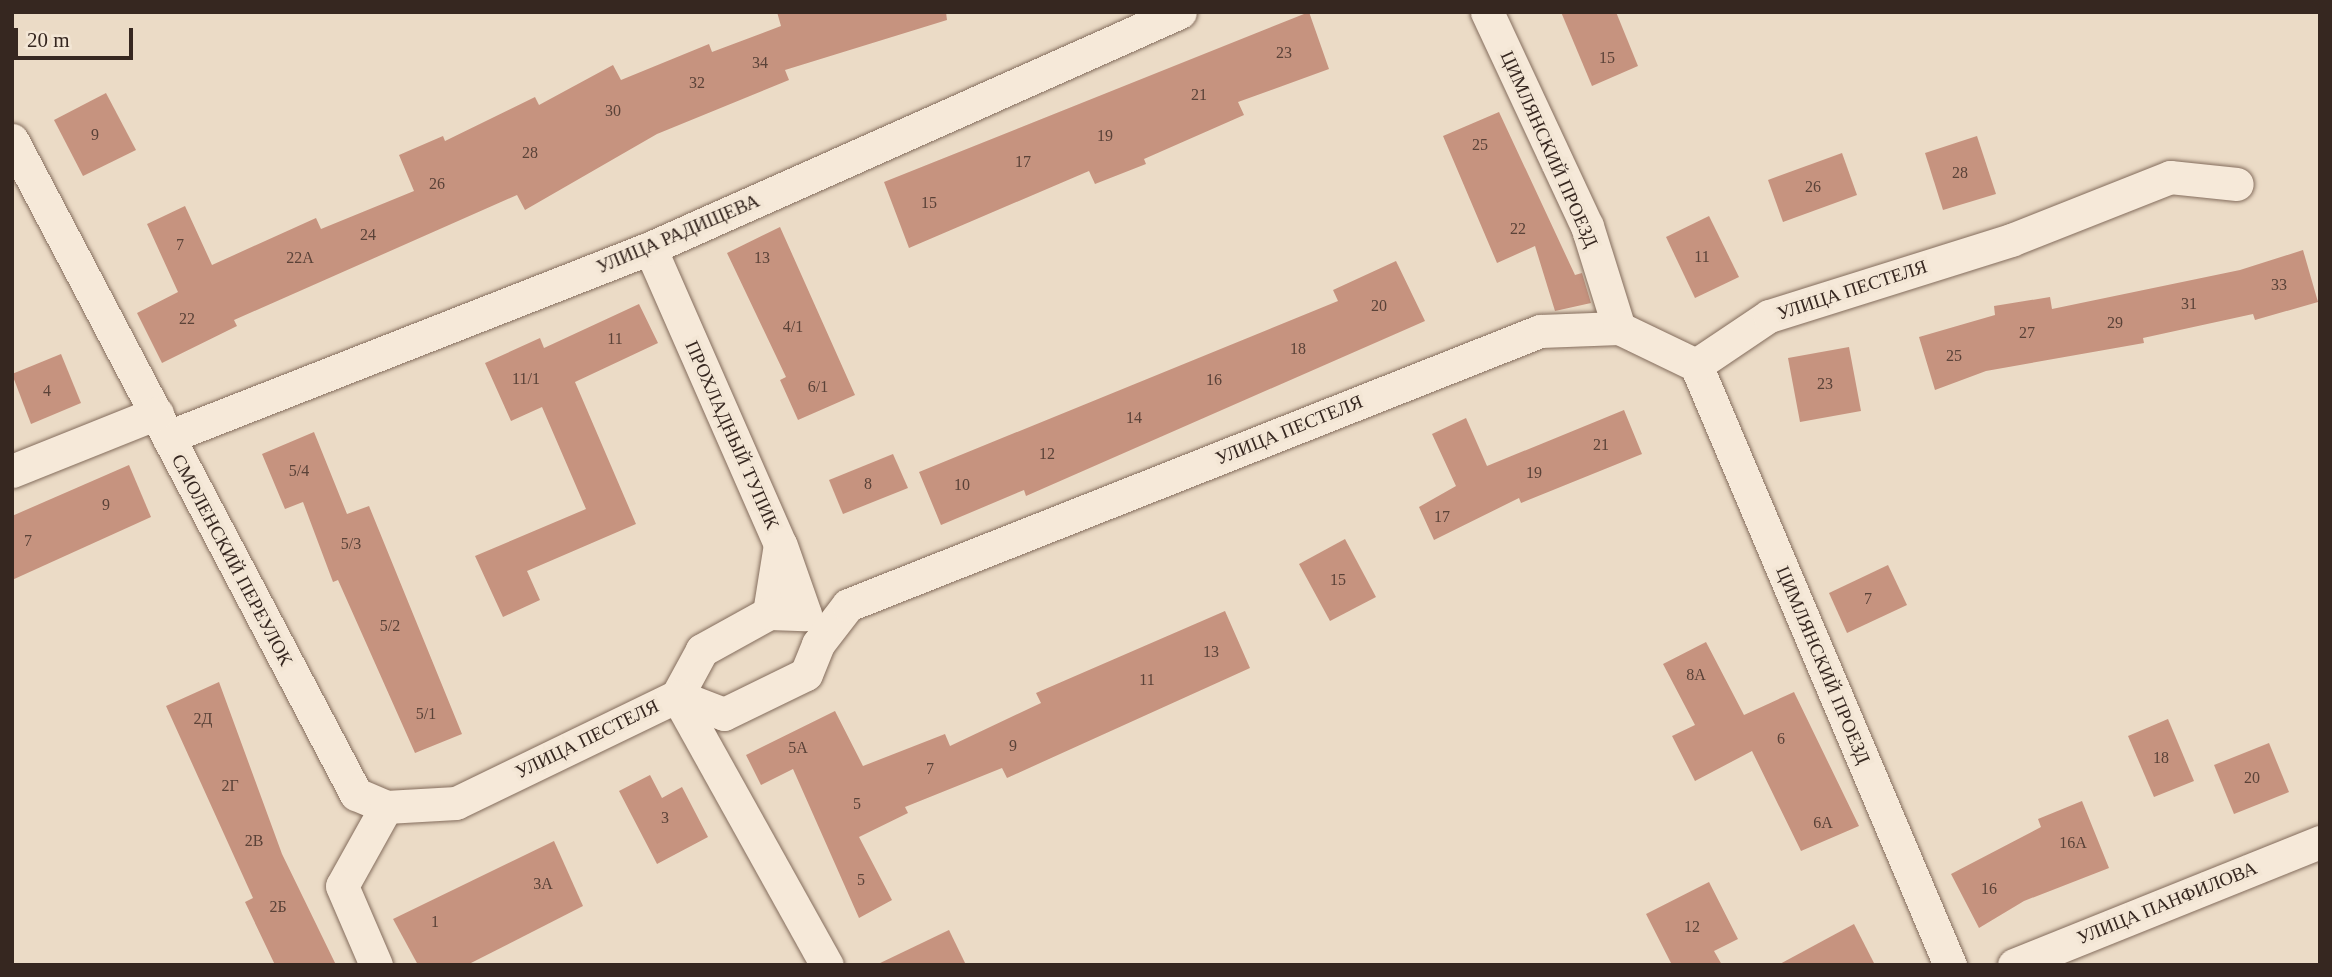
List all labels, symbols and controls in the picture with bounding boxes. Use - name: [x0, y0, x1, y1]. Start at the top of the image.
- scale bar: [18, 14, 136, 58]
- text: 20 m: [27, 28, 70, 52]
- house number: 23: [1276, 43, 1292, 63]
- street label: ЦИМЛЯНСКИЙ ПРОЕЗД: [1495, 47, 1603, 251]
- house number: 15: [1599, 48, 1615, 68]
- house number: 34: [752, 53, 768, 73]
- house number: 32: [689, 73, 705, 93]
- house number: 21: [1191, 85, 1207, 105]
- house number: 30: [605, 101, 621, 121]
- house number: 9: [91, 125, 99, 145]
- house number: 19: [1097, 126, 1113, 146]
- house number: 25: [1472, 135, 1488, 155]
- house number: 28: [522, 143, 538, 163]
- house number: 17: [1015, 152, 1031, 172]
- house number: 28: [1952, 163, 1968, 183]
- house number: 26: [429, 174, 445, 194]
- house number: 26: [1805, 177, 1821, 197]
- street label: УЛИЦА РАДИЩЕВА: [593, 189, 763, 279]
- house number: 15: [921, 193, 937, 213]
- house number: 22: [1510, 219, 1526, 239]
- house number: 24: [360, 225, 376, 245]
- house number: 7: [176, 235, 184, 255]
- house number: 11: [1694, 247, 1710, 267]
- house number: 22А: [286, 248, 314, 268]
- house number: 13: [754, 248, 770, 268]
- street label: УЛИЦА ПЕСТЕЛЯ: [1774, 255, 1930, 325]
- house number: 33: [2271, 275, 2287, 295]
- house number: 31: [2181, 294, 2197, 314]
- house number: 20: [1371, 296, 1387, 316]
- house number: 22: [179, 309, 195, 329]
- house number: 29: [2107, 313, 2123, 333]
- house number: 4/1: [783, 317, 803, 337]
- house number: 27: [2019, 323, 2035, 343]
- house number: 11: [607, 329, 623, 349]
- street label: ПРОХЛАДНЫЙ ТУПИК: [680, 337, 784, 533]
- house number: 18: [1290, 339, 1306, 359]
- house number: 25: [1946, 346, 1962, 366]
- house number: 11/1: [512, 369, 540, 389]
- house number: 16: [1206, 370, 1222, 390]
- house number: 23: [1817, 374, 1833, 394]
- house number: 6/1: [808, 377, 828, 397]
- house number: 4: [43, 381, 51, 401]
- street label: УЛИЦА ПЕСТЕЛЯ: [1212, 390, 1366, 470]
- house number: 14: [1126, 408, 1142, 428]
- house number: 21: [1593, 435, 1609, 455]
- house number: 12: [1039, 444, 1055, 464]
- street label: СМОЛЕНСКИЙ ПЕРЕУЛОК: [166, 450, 298, 670]
- house number: 5/4: [289, 461, 309, 481]
- house number: 19: [1526, 463, 1542, 483]
- house number: 8: [864, 474, 872, 494]
- house number: 10: [954, 475, 970, 495]
- house number: 9: [102, 495, 110, 515]
- house number: 17: [1434, 507, 1450, 527]
- house number: 7: [24, 531, 32, 551]
- house number: 5/3: [341, 534, 361, 554]
- street label: ЦИМЛЯНСКИЙ ПРОЕЗД: [1771, 563, 1875, 767]
- house number: 15: [1330, 570, 1346, 590]
- house number: 7: [1864, 589, 1872, 609]
- house number: 5/2: [380, 616, 400, 636]
- house number: 13: [1203, 642, 1219, 662]
- house number: 8А: [1686, 665, 1706, 685]
- house number: 11: [1139, 670, 1155, 690]
- street label: УЛИЦА ПЕСТЕЛЯ: [512, 694, 662, 784]
- house number: 5/1: [416, 704, 436, 724]
- house number: 2Д: [194, 709, 212, 729]
- house number: 6: [1777, 729, 1785, 749]
- house number: 9: [1009, 736, 1017, 756]
- house number: 5А: [788, 738, 808, 758]
- house number: 18: [2153, 748, 2169, 768]
- house number: 7: [926, 759, 934, 779]
- house number: 20: [2244, 768, 2260, 788]
- house number: 2Г: [221, 776, 239, 796]
- house number: 5: [853, 794, 861, 814]
- house number: 3: [661, 808, 669, 828]
- house number: 6А: [1813, 813, 1833, 833]
- house number: 2В: [245, 831, 263, 851]
- house number: 16А: [2059, 833, 2087, 853]
- street label: УЛИЦА ПАНФИЛОВА: [2074, 857, 2260, 949]
- house number: 5: [857, 870, 865, 890]
- house number: 3А: [533, 874, 553, 894]
- house number: 16: [1981, 879, 1997, 899]
- house number: 2Б: [269, 897, 287, 917]
- house number: 1: [431, 912, 439, 932]
- house number: 12: [1684, 917, 1700, 937]

